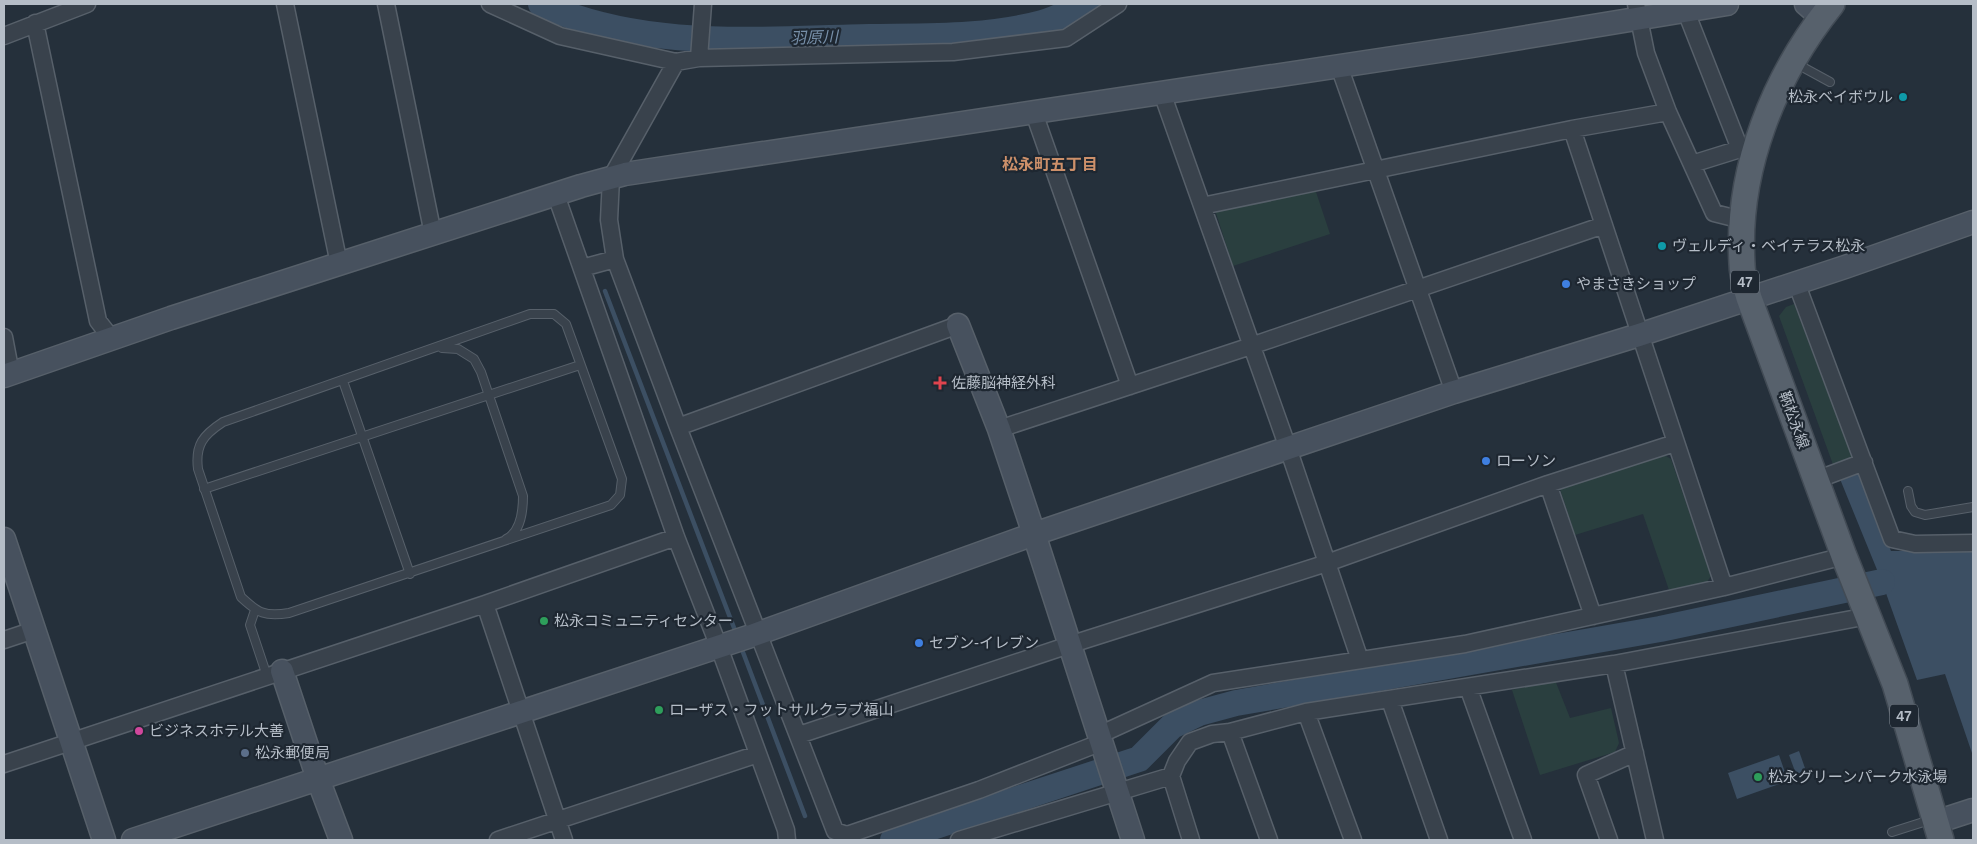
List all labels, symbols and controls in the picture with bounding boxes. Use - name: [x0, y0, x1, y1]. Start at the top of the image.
- water label: 羽原川: [790, 28, 840, 47]
- place label: 松永ベイボウル: [1788, 88, 1893, 105]
- marker: 松永ベイボウル: [1897, 91, 1909, 103]
- district label: 松永町五丁目: [1002, 156, 1098, 173]
- place label: ヴェルディ・ベイテラス松永: [1672, 237, 1865, 254]
- marker: ヴェルディ・ベイテラス松永: [1656, 240, 1668, 252]
- road number: 47: [1731, 270, 1759, 294]
- place label: やまさきショップ: [1576, 275, 1696, 292]
- marker: やまさきショップ: [1560, 278, 1572, 290]
- place label: 佐藤脳神経外科: [951, 374, 1056, 391]
- marker: 佐藤脳神経外科: [933, 376, 947, 390]
- street label: 鞆松永線: [1776, 389, 1813, 451]
- place label: ローソン: [1496, 452, 1556, 469]
- marker: ローソン: [1480, 455, 1492, 467]
- place label: 松永コミュニティセンター: [554, 612, 733, 629]
- marker: 松永コミュニティセンター: [538, 615, 550, 627]
- place label: セブン-イレブン: [929, 634, 1039, 651]
- marker: セブン-イレブン: [913, 637, 925, 649]
- place label: ローザス・フットサルクラブ福山: [669, 701, 894, 718]
- marker: ローザス・フットサルクラブ福山: [653, 704, 665, 716]
- road number: 47: [1890, 704, 1918, 728]
- place label: ビジネスホテル大善: [149, 722, 284, 739]
- marker: ビジネスホテル大善: [133, 725, 145, 737]
- place label: 松永郵便局: [255, 744, 330, 761]
- marker: 松永郵便局: [239, 747, 251, 759]
- place label: 松永グリーンパーク水泳場: [1768, 768, 1947, 785]
- marker: 松永グリーンパーク水泳場: [1752, 771, 1764, 783]

